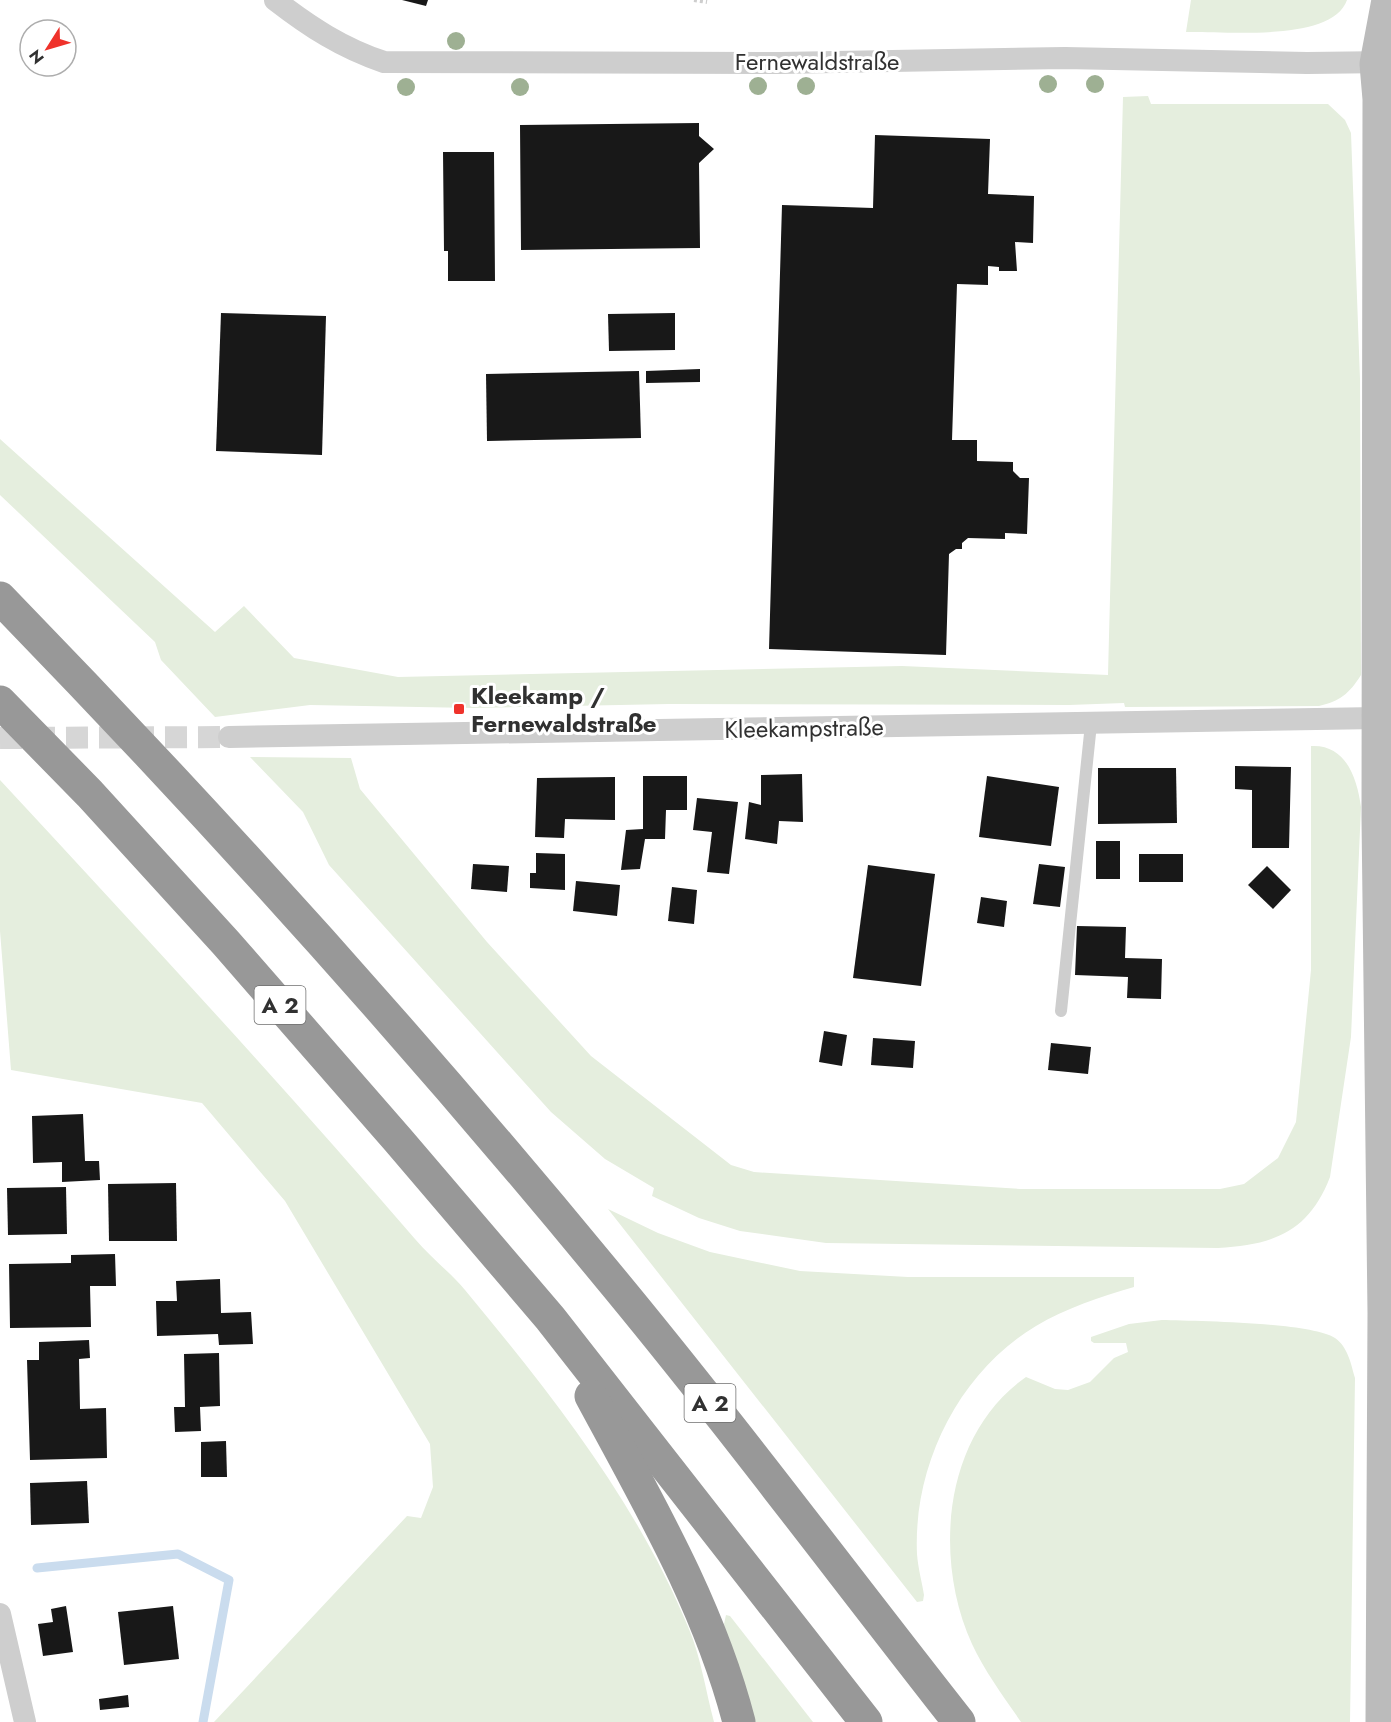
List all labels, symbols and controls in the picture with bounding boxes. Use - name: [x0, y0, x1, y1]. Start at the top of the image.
- north arrow: [18, 18, 78, 78]
- street label: Fernewaldstraße: [735, 44, 899, 79]
- text: N: [23, 45, 49, 69]
- place label: Kleekamp / Fernewaldstraße: [471, 678, 656, 741]
- marker: Kleekamp / Fernewaldstraße: [452, 702, 466, 716]
- street label: Kleekampstraße: [724, 709, 884, 747]
- road number: A 2: [254, 986, 306, 1024]
- road number: A 2: [684, 1384, 736, 1422]

